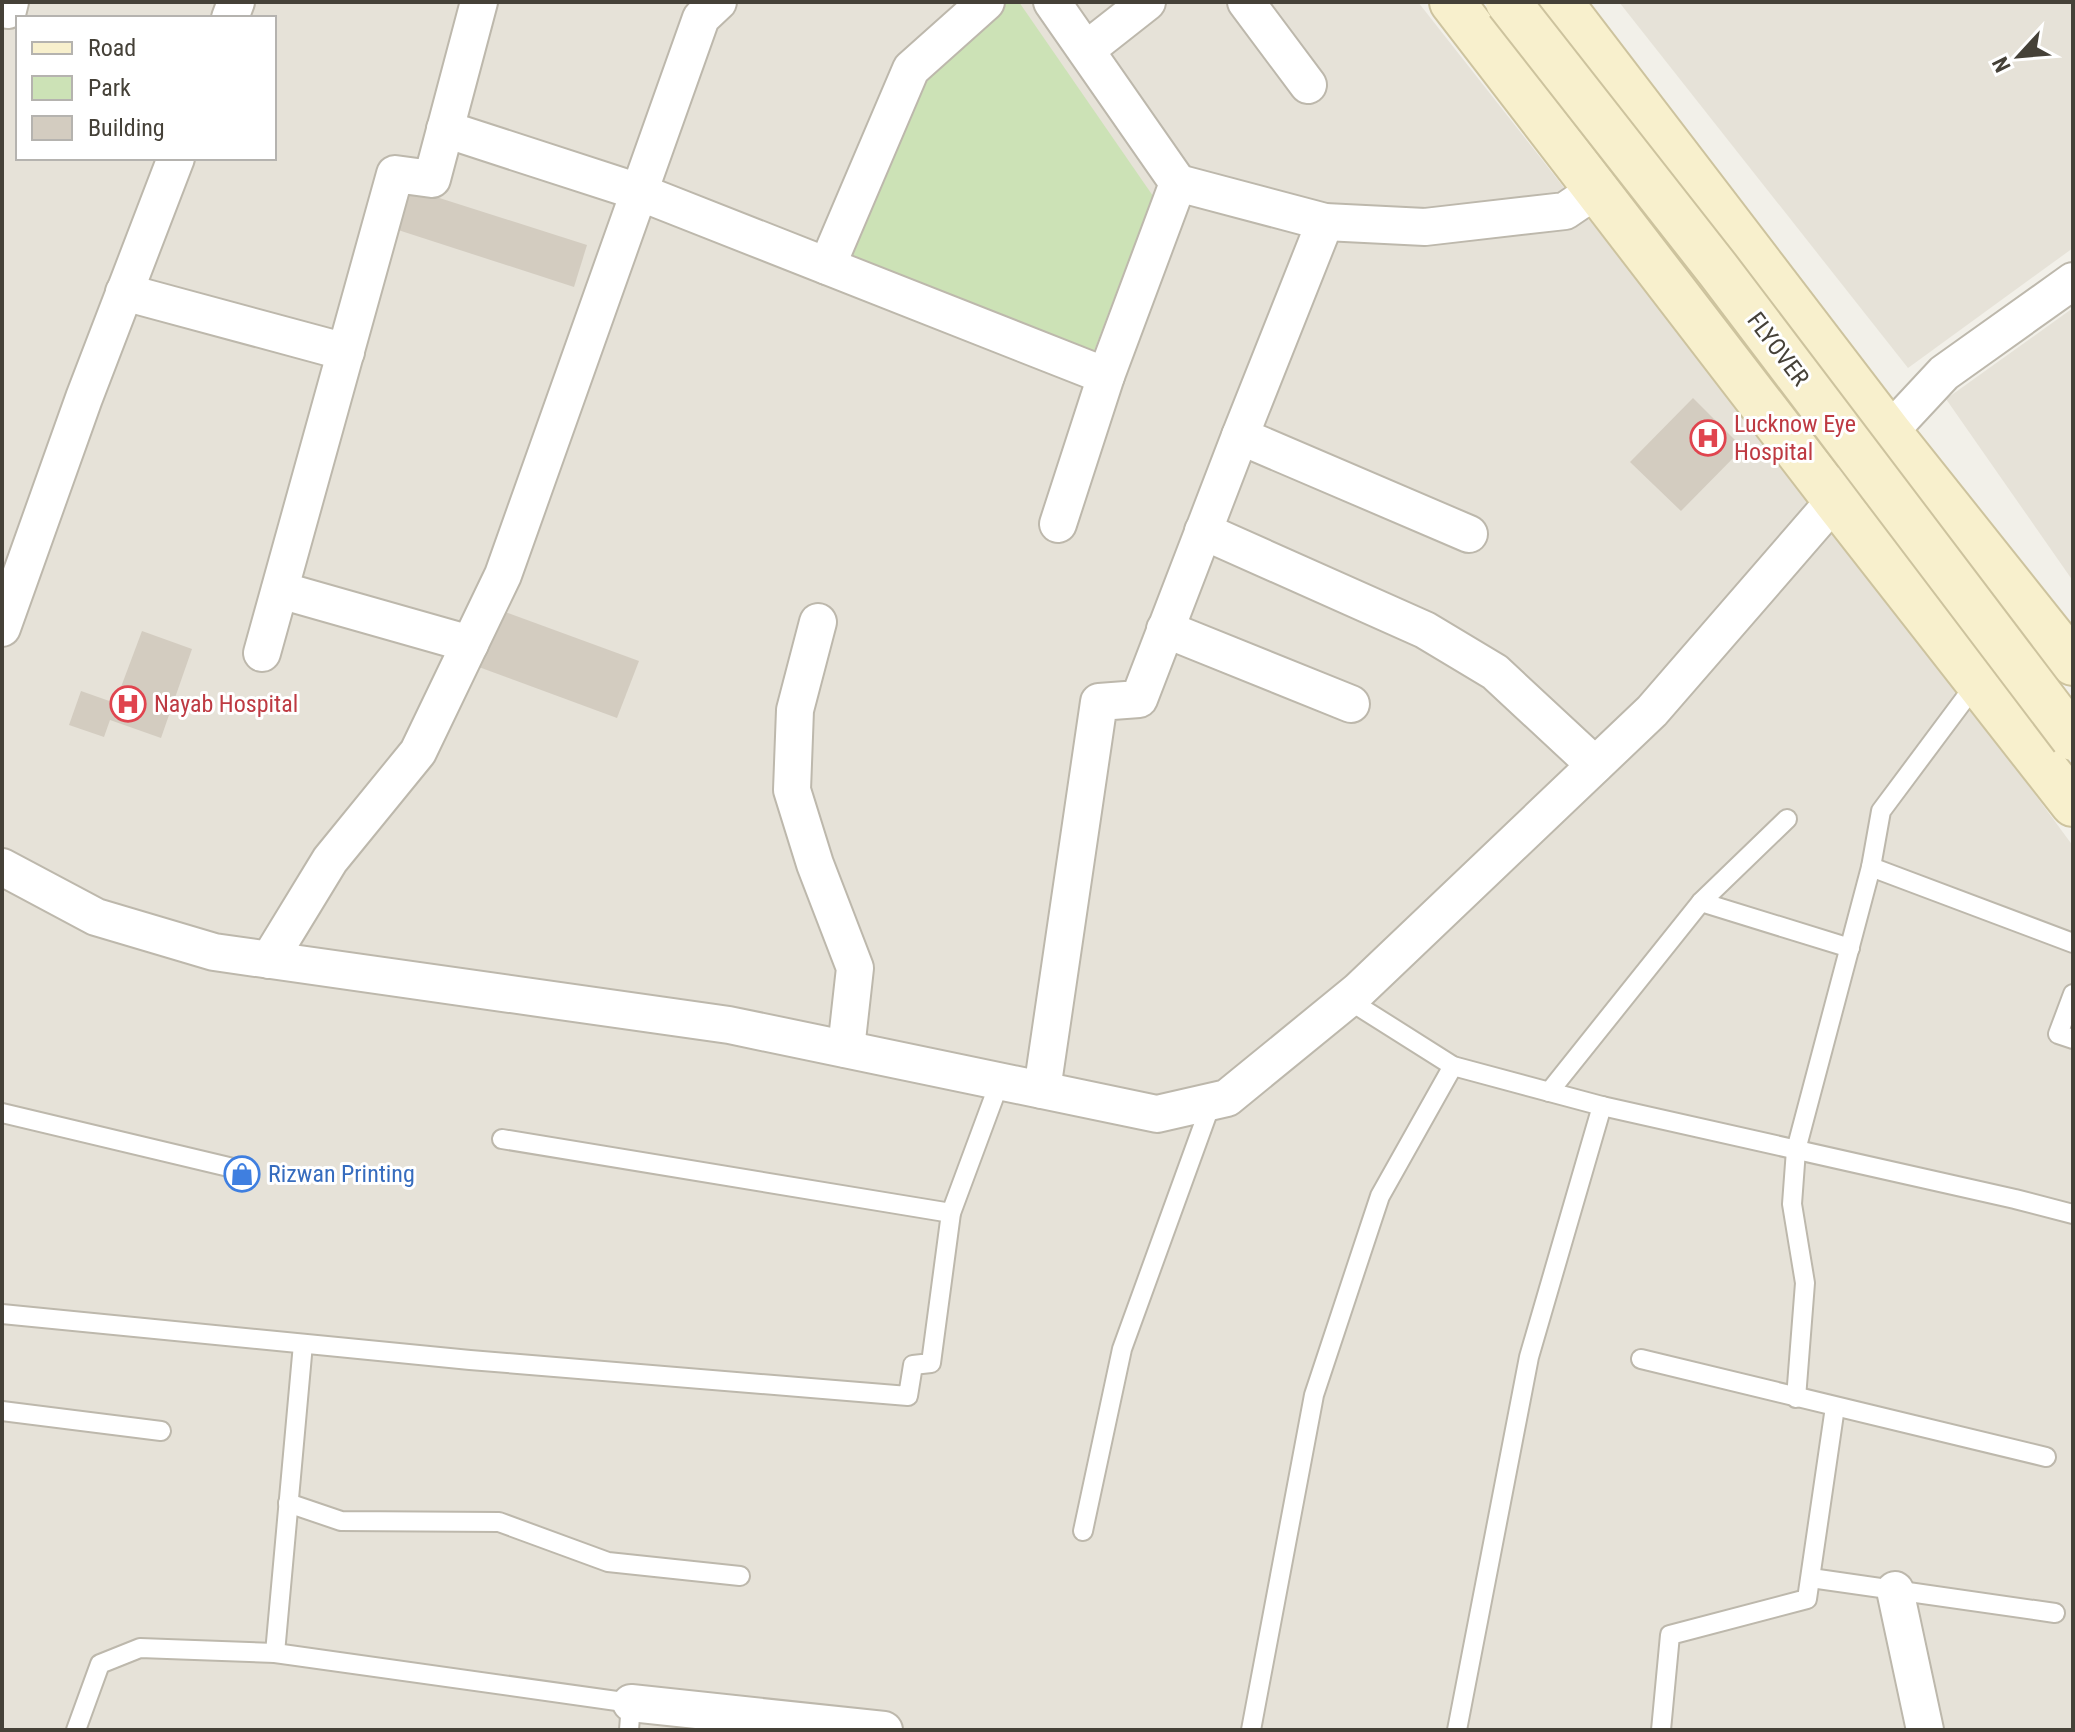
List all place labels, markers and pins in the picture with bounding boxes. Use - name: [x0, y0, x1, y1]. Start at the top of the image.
- place label: Lucknow Eye Hospital: [1734, 410, 1856, 466]
- hospital icon: Lucknow Eye Hospital: [1689, 419, 1727, 457]
- hospital icon: Nayab Hospital: [109, 685, 147, 723]
- place label: Nayab Hospital: [154, 690, 298, 718]
- shop icon: Rizwan Printing: [223, 1155, 261, 1193]
- place label: Rizwan Printing: [268, 1160, 415, 1188]

